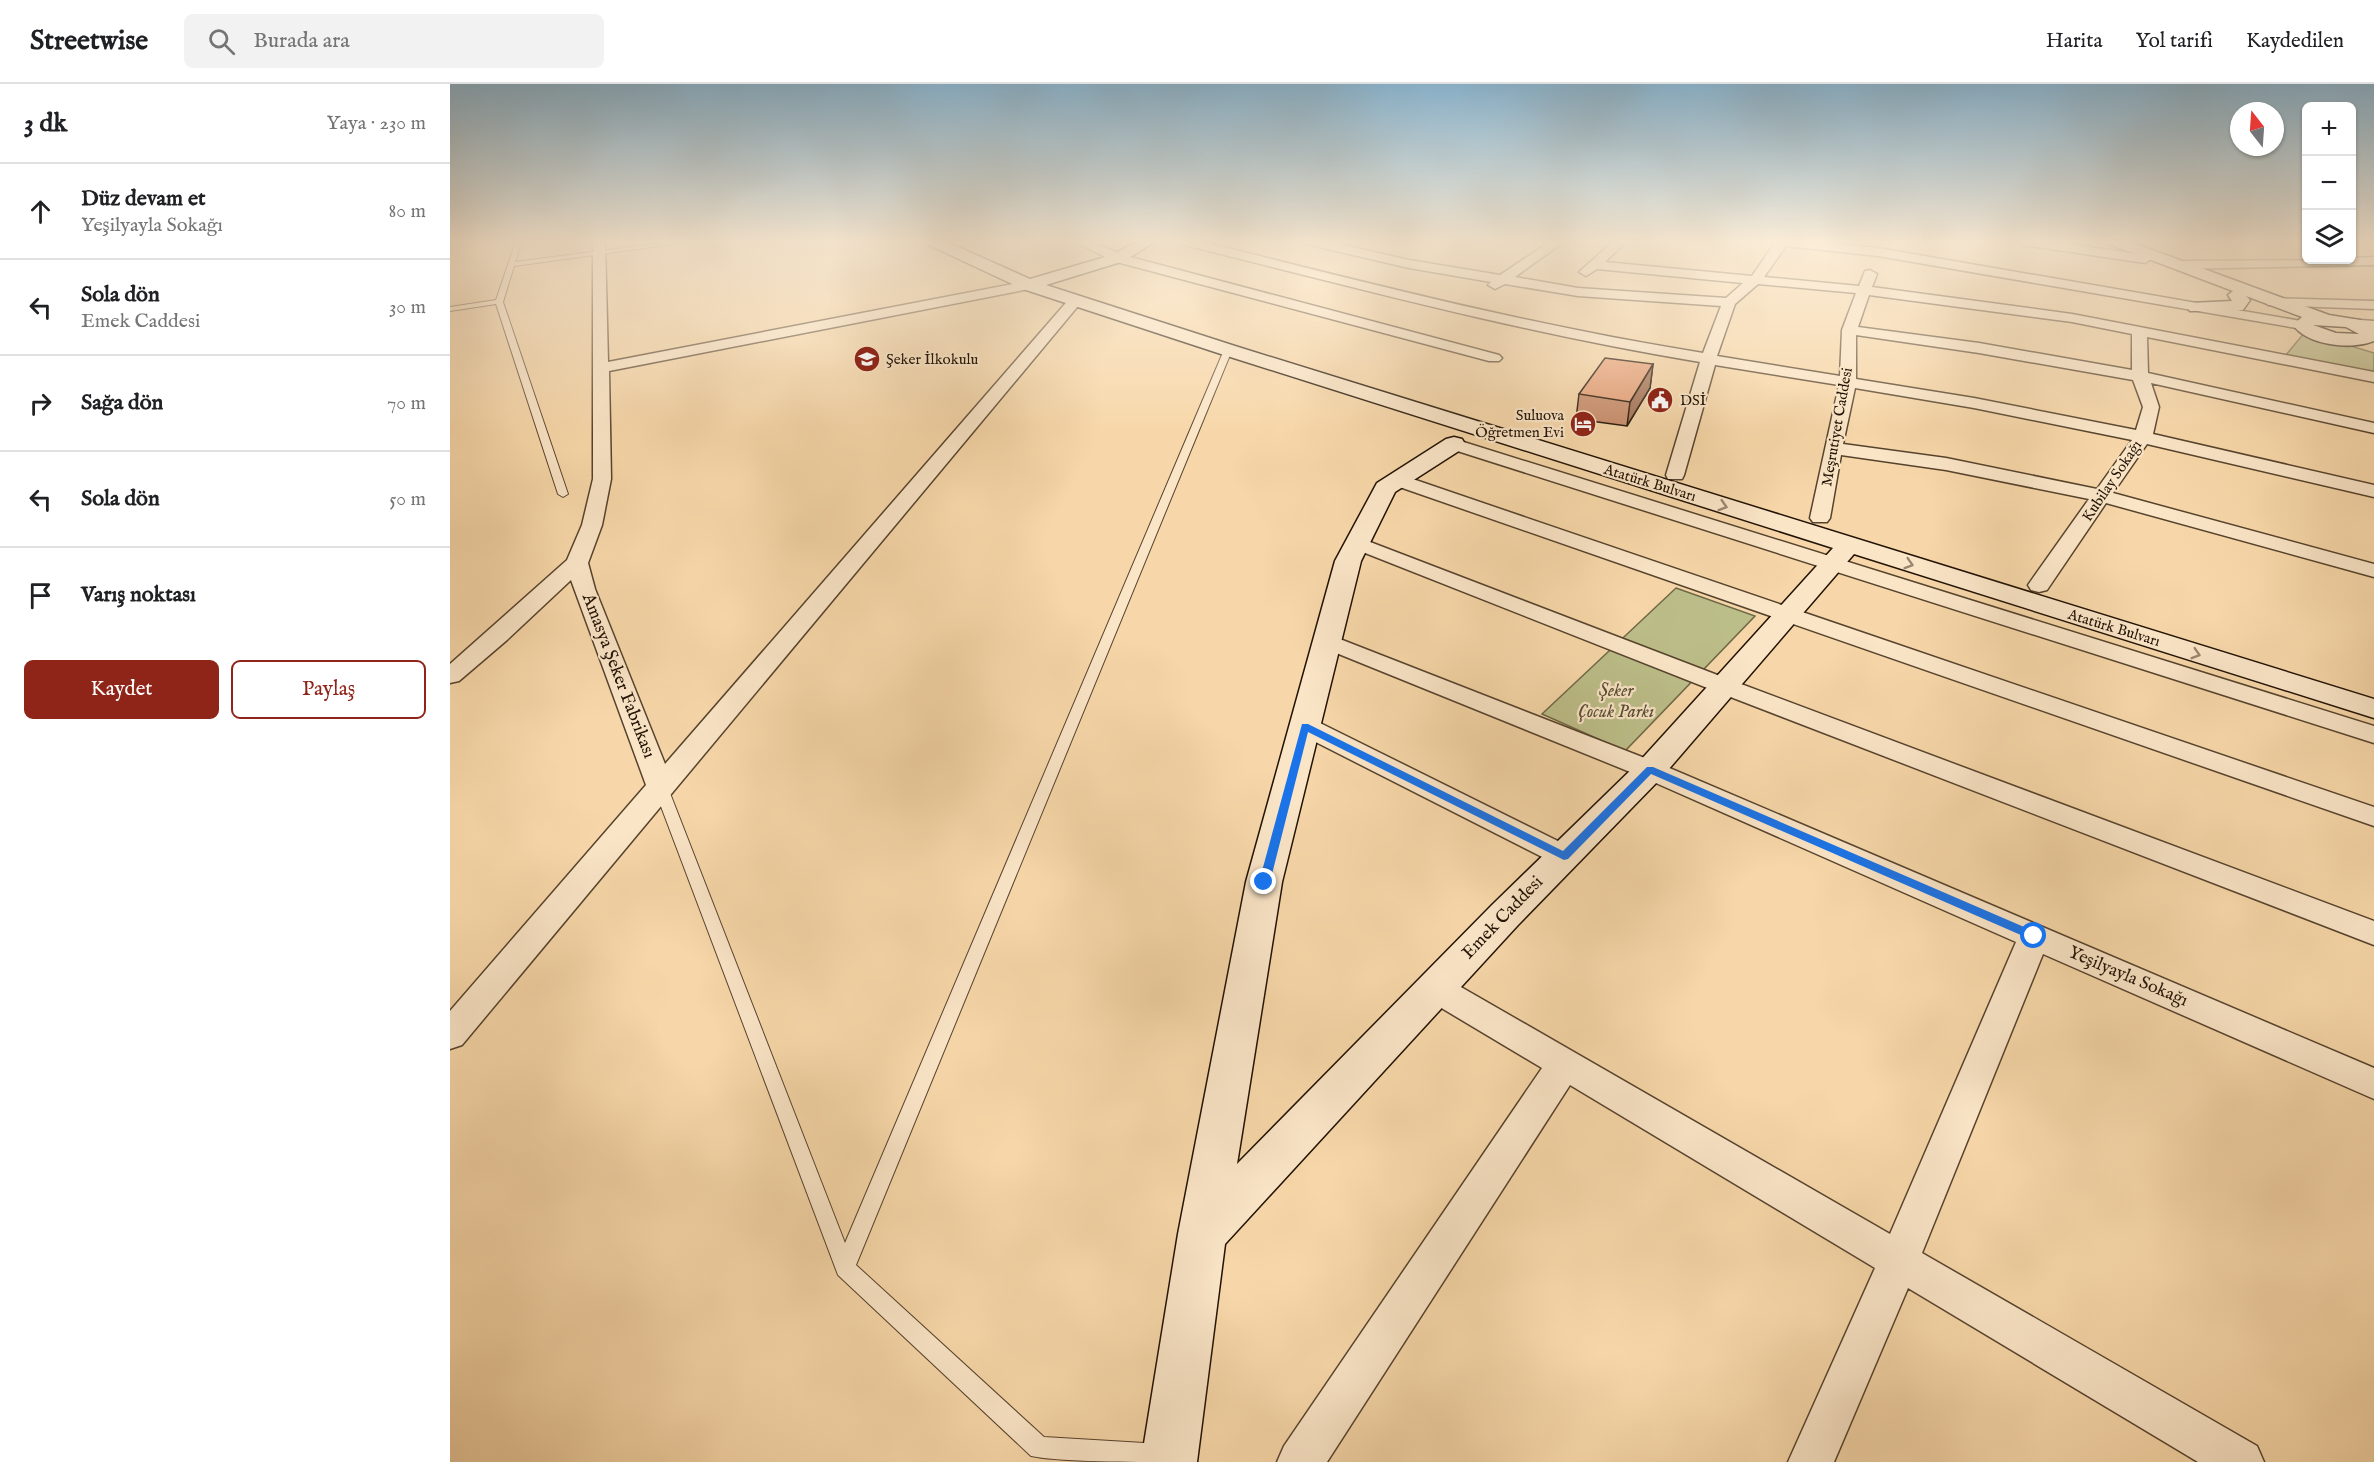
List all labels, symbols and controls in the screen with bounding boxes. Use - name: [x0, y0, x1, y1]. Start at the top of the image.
- search box: [184, 14, 604, 68]
- text: Streetwise: [30, 24, 148, 59]
- icon: search: [205, 25, 238, 58]
- text: Burada ara: [253, 27, 350, 55]
- text: Harita: [2046, 28, 2103, 55]
- text: Yol tarifi: [2136, 28, 2213, 55]
- text: Kaydedilen: [2246, 28, 2344, 55]
- north arrow: [2230, 102, 2284, 156]
- map controls: [2302, 102, 2356, 264]
- button: +: [2302, 102, 2356, 156]
- text: 3 dk: [24, 107, 67, 140]
- text: Yaya · 230 m: [327, 111, 426, 136]
- button: −: [2302, 156, 2356, 210]
- text: Düz devam et: [81, 185, 206, 213]
- icon: ahead: [24, 195, 57, 228]
- text: 80 m: [389, 199, 426, 224]
- button: layers: [2302, 210, 2356, 264]
- text: Yeşilyayla Sokağı: [81, 213, 223, 238]
- text: Sola dön: [81, 281, 160, 309]
- icon: left: [24, 291, 57, 324]
- text: 30 m: [389, 295, 426, 320]
- text: Emek Caddesi: [81, 309, 200, 334]
- school or university icon: Şeker İlkokulu: [852, 344, 882, 374]
- place label: Şeker İlkokulu: [886, 350, 978, 369]
- street label: Meşrutiyet Caddesi: [1817, 366, 1857, 488]
- public building icon: DSİ: [1645, 385, 1675, 415]
- icon: right: [24, 387, 57, 420]
- text: Sağa dön: [81, 389, 163, 417]
- text: 70 m: [387, 391, 426, 416]
- place label: DSİ: [1680, 391, 1707, 410]
- place label: Suluova Öğretmen Evi: [1475, 406, 1565, 442]
- hotel icon: Suluova Öğretmen Evi: [1568, 409, 1598, 439]
- street label: Kubilay Sokağı: [2078, 437, 2146, 525]
- street label: Atatürk Bulvarı: [1601, 460, 1699, 506]
- icon: left: [24, 483, 57, 516]
- text: Sola dön: [81, 485, 160, 513]
- text: 50 m: [389, 487, 426, 512]
- one-way arrow: [1717, 499, 1728, 511]
- one-way arrow: [1903, 557, 1914, 569]
- icon: arrive: [24, 579, 57, 612]
- text: Varış noktası: [81, 581, 196, 609]
- street label: Amasya Şeker Fabrikası: [576, 589, 660, 762]
- street label: Atatürk Bulvarı: [2065, 605, 2163, 651]
- one-way arrow: [2190, 647, 2201, 659]
- button: Kaydet: [24, 660, 219, 719]
- button: Paylaş: [231, 660, 426, 719]
- park label: Şeker Çocuk Parkı: [1578, 680, 1654, 724]
- route end: [1250, 868, 1276, 894]
- street label: Emek Caddesi: [1457, 871, 1549, 965]
- route start: [2020, 922, 2046, 948]
- street label: Yeşilyayla Sokağı: [2065, 941, 2191, 1013]

